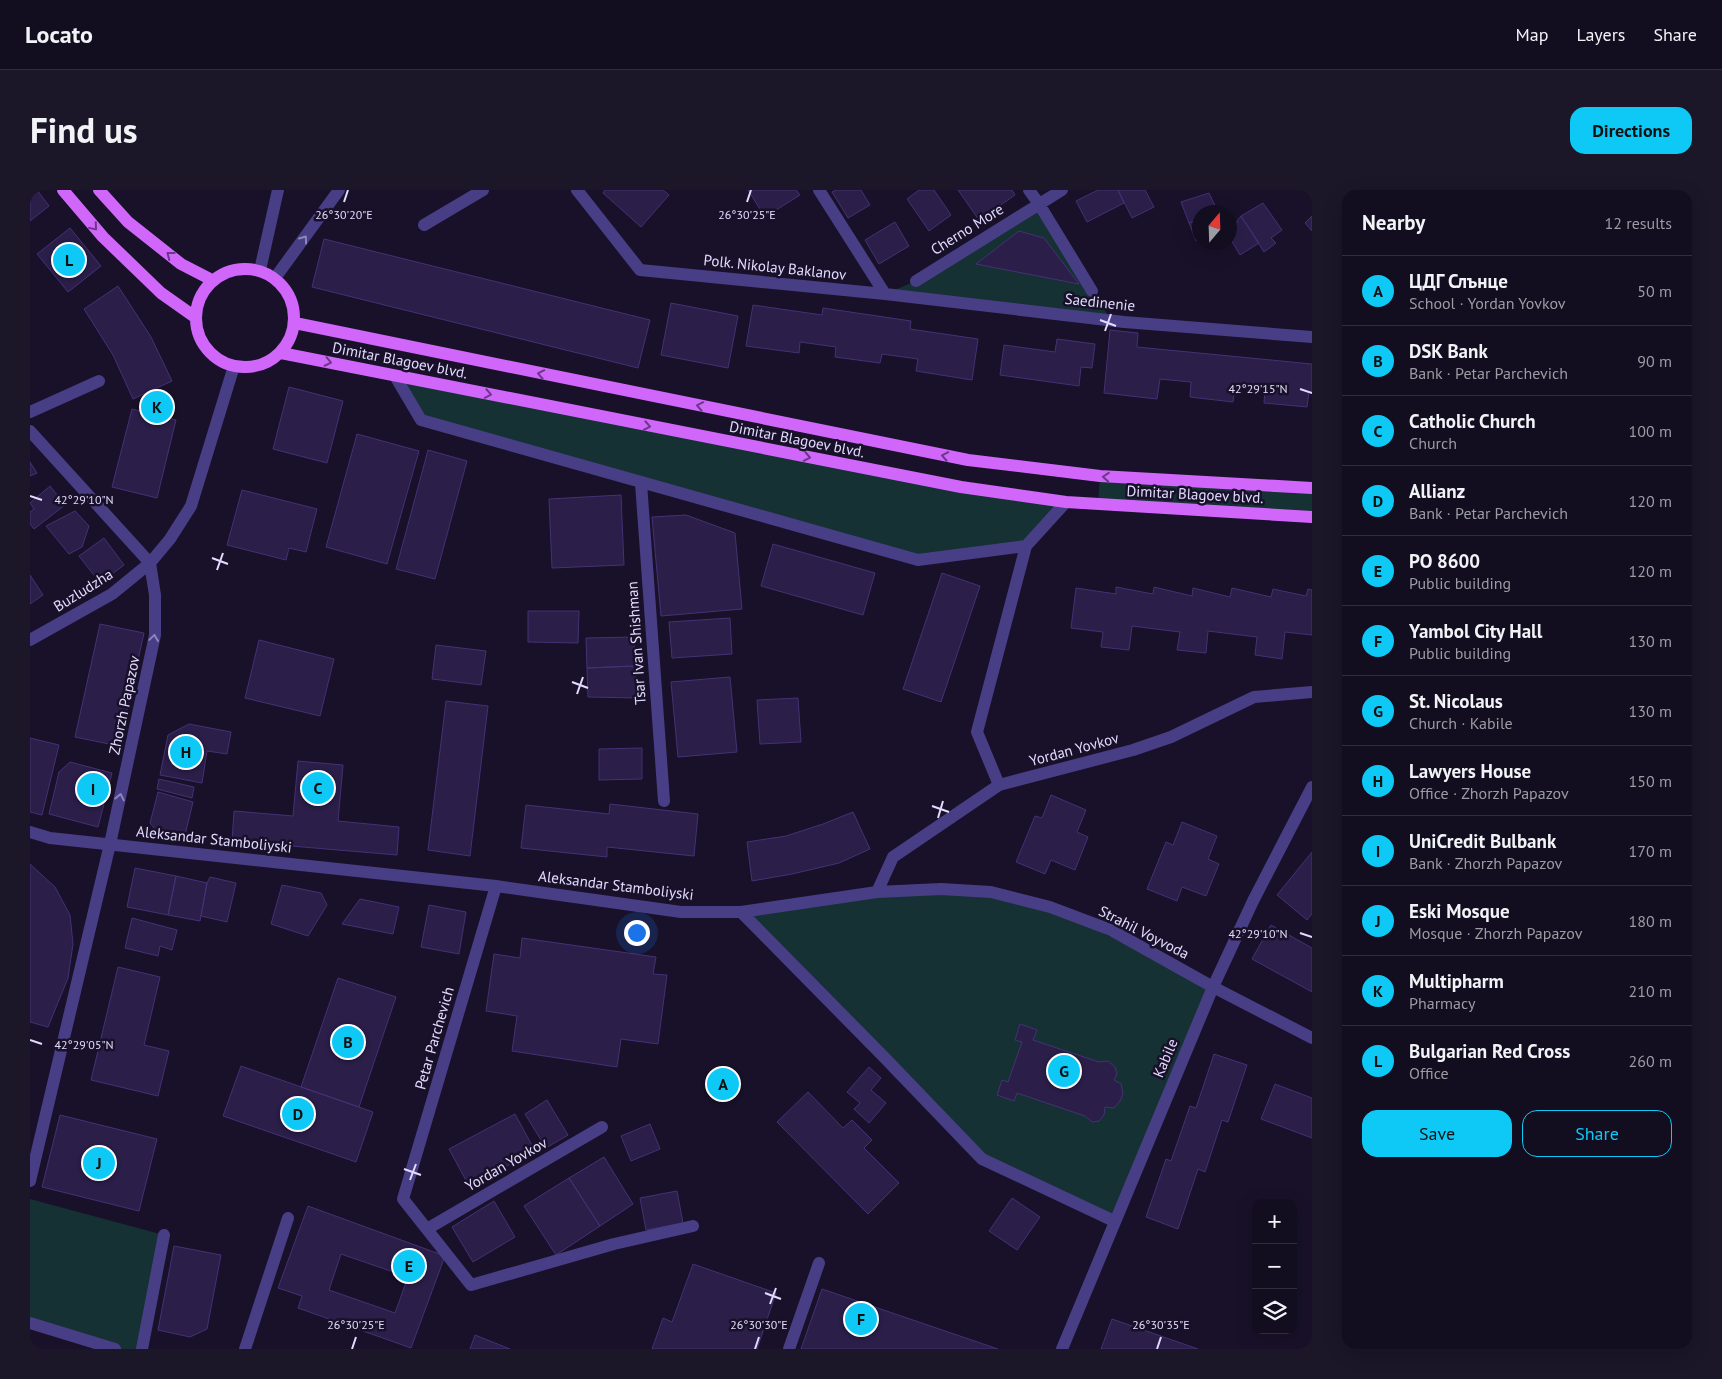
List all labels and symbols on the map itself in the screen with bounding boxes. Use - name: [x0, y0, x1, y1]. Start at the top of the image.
- street label: Cherno More: [927, 199, 1007, 259]
- north arrow: [1192, 205, 1237, 250]
- text: 26°30'20"E: [315, 207, 373, 222]
- text: 26°30'25"E: [718, 207, 776, 222]
- one-way arrow: [89, 221, 97, 230]
- one-way arrow: [298, 235, 307, 245]
- pin: L: [53, 241, 85, 279]
- street label: Polk. Nikolay Baklanov: [703, 250, 848, 284]
- one-way arrow: [167, 252, 176, 261]
- street label: Saedinenie: [1064, 289, 1136, 315]
- street label: Dimitar Blagoev blvd.: [331, 338, 469, 382]
- one-way arrow: [324, 357, 333, 367]
- one-way arrow: [536, 369, 545, 379]
- text: 42°29'15"N: [1228, 381, 1288, 396]
- pin: K: [141, 388, 173, 426]
- one-way arrow: [483, 389, 492, 399]
- one-way arrow: [696, 401, 704, 412]
- street label: Dimitar Blagoev blvd.: [728, 417, 866, 461]
- one-way arrow: [643, 420, 652, 430]
- one-way arrow: [802, 451, 811, 462]
- one-way arrow: [941, 451, 949, 461]
- one-way arrow: [1102, 471, 1110, 482]
- street label: Dimitar Blagoev blvd.: [1126, 481, 1264, 507]
- text: 42°29'10"N: [54, 492, 114, 507]
- street label: Buzludzha: [50, 564, 116, 616]
- street label: Tsar Ivan Shishman: [622, 581, 650, 705]
- one-way arrow: [148, 634, 159, 642]
- street label: Zhorzh Papazov: [104, 653, 144, 756]
- street label: Yordan Yovkov: [1027, 728, 1122, 770]
- pin: H: [170, 733, 202, 771]
- pin: C: [302, 769, 334, 807]
- pin: I: [77, 770, 109, 808]
- one-way arrow: [115, 792, 125, 801]
- street label: Aleksandar Stamboliyski: [135, 821, 293, 857]
- street label: Aleksandar Stamboliyski: [537, 866, 695, 904]
- street label: Strahil Voyvoda: [1096, 901, 1192, 963]
- your location: [624, 920, 650, 946]
- text: 42°29'10"N: [1228, 926, 1288, 941]
- street label: Petar Parchevich: [410, 984, 458, 1092]
- pin: B: [332, 1023, 364, 1061]
- street label: Kabile: [1148, 1036, 1182, 1080]
- text: 42°29'05"N: [54, 1037, 114, 1052]
- pin: G: [1048, 1052, 1080, 1090]
- pin: A: [707, 1065, 739, 1103]
- pin: D: [282, 1095, 314, 1133]
- street label: Yordan Yovkov: [462, 1132, 551, 1195]
- pin: J: [83, 1144, 115, 1182]
- pin: E: [393, 1247, 425, 1285]
- pin: F: [845, 1300, 877, 1338]
- text: 26°30'25"E: [327, 1317, 385, 1332]
- text: 26°30'30"E: [730, 1317, 788, 1332]
- text: 26°30'35"E: [1132, 1317, 1190, 1332]

